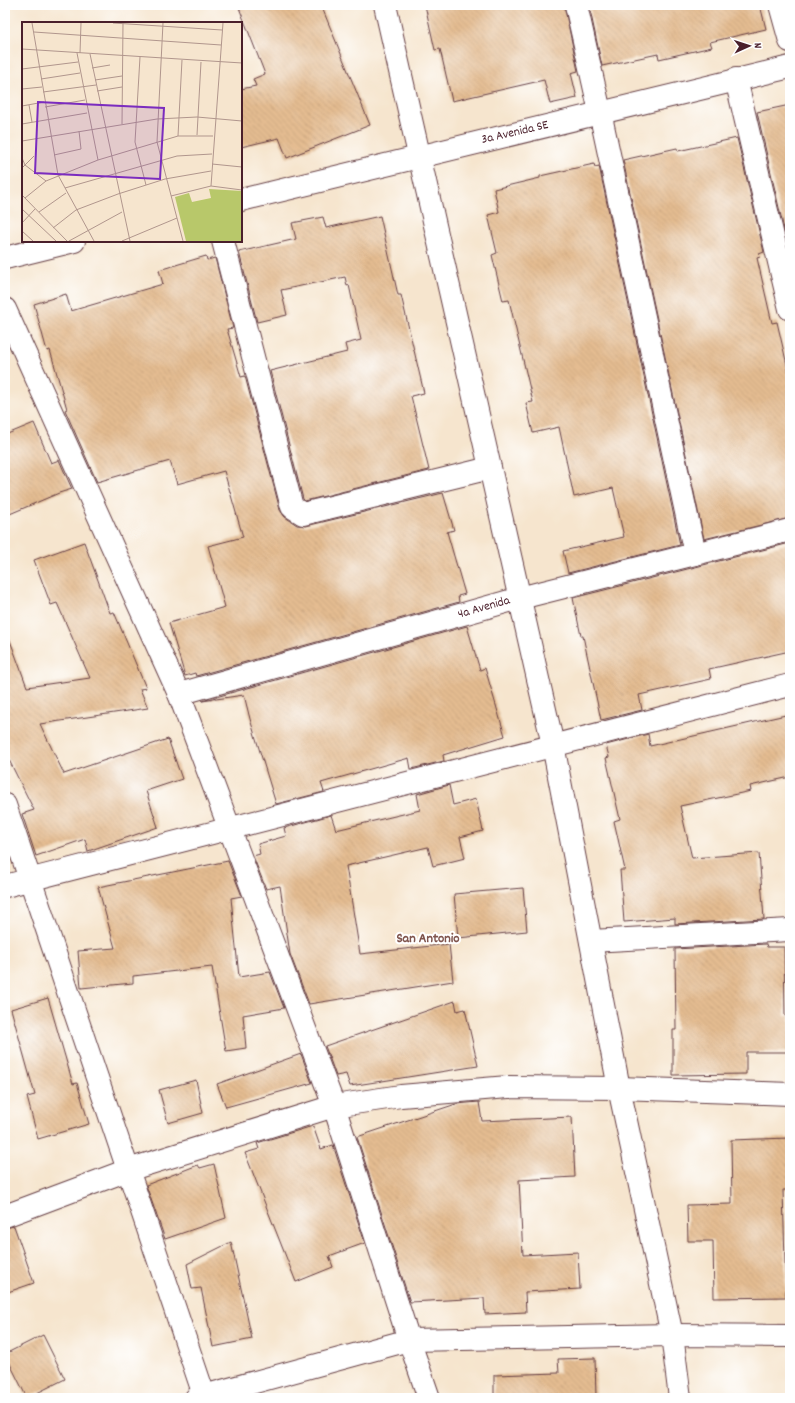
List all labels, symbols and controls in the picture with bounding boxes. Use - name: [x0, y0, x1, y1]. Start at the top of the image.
- inset map: [22, 22, 242, 242]
- north arrow: [729, 26, 769, 66]
- text: N: [749, 42, 765, 49]
- street label: 3a Avenida SE: [480, 116, 550, 150]
- street label: 4a Avenida: [456, 591, 513, 624]
- district label: San Antonio: [396, 929, 460, 949]

